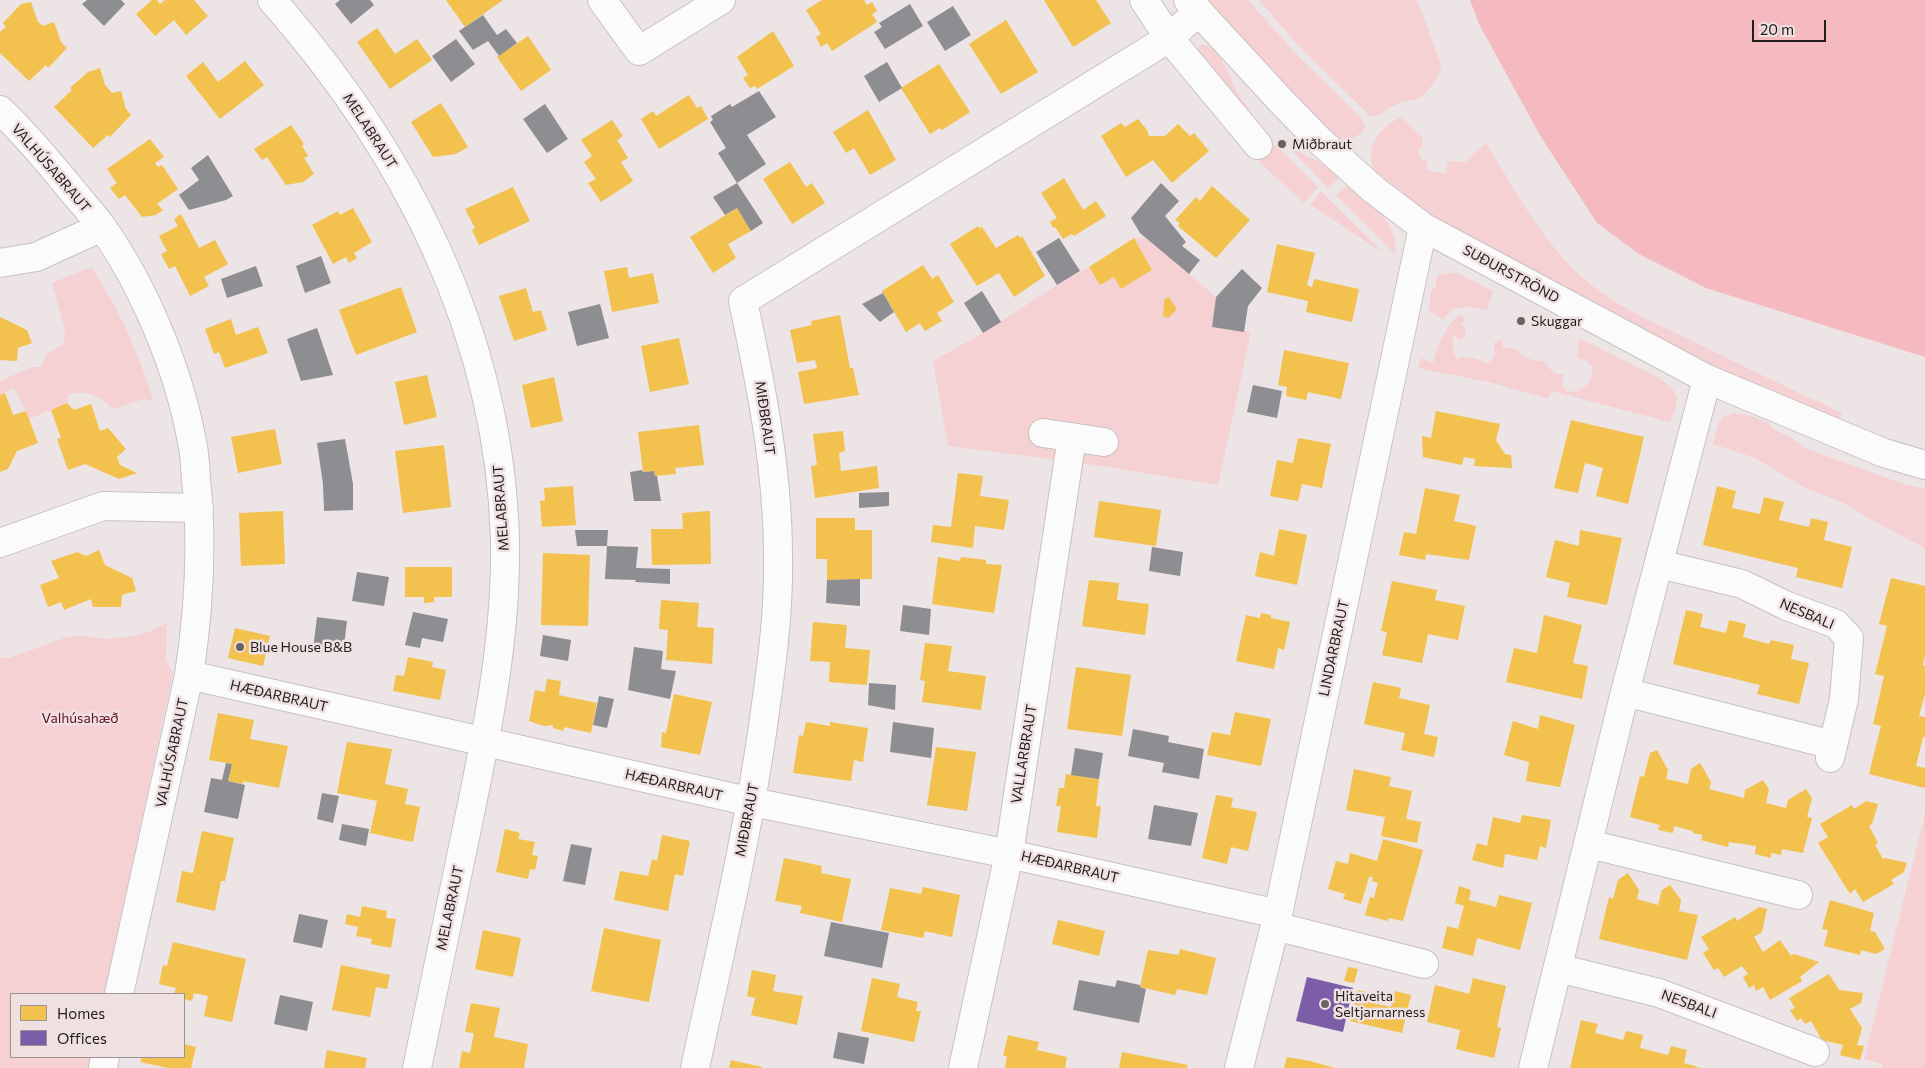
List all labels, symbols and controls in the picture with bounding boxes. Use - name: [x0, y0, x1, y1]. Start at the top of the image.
- scale bar: [1755, 10, 1829, 42]
- text: 20 m: [1760, 20, 1794, 38]
- street label: MELABRAUT: [339, 90, 401, 172]
- street label: VALHÚSABRAUT: [8, 120, 94, 216]
- place label: Miðbraut: [1292, 136, 1352, 152]
- marker: Miðbraut: [1276, 138, 1288, 150]
- street label: SUÐURSTRÖND: [1460, 241, 1562, 307]
- place label: Skuggar: [1531, 313, 1583, 329]
- marker: Skuggar: [1515, 315, 1527, 327]
- street label: MIÐBRAUT: [751, 380, 779, 456]
- street label: MELABRAUT: [490, 464, 512, 552]
- street label: NESBALI: [1777, 595, 1837, 633]
- street label: LINDARBRAUT: [1316, 598, 1352, 698]
- place label: Blue House B&B: [250, 639, 352, 655]
- marker: Blue House B&B: [234, 641, 246, 653]
- street label: HÆÐARBRAUT: [228, 677, 330, 715]
- street label: VALHÚSABRAUT: [152, 697, 192, 809]
- street label: VALLARBRAUT: [1008, 703, 1040, 805]
- park label: Valhúsahæð: [42, 710, 118, 726]
- street label: HÆÐARBRAUT: [623, 766, 725, 804]
- street label: MIÐBRAUT: [732, 782, 762, 858]
- street label: HÆÐARBRAUT: [1019, 848, 1121, 886]
- street label: MELABRAUT: [433, 864, 467, 952]
- street label: NESBALI: [1659, 986, 1719, 1022]
- place label: Hitaveita Seltjarnarness: [1335, 988, 1425, 1020]
- legend: [10, 993, 185, 1058]
- marker: Hitaveita Seltjarnarness: [1319, 998, 1331, 1010]
- text: Homes: [57, 1004, 105, 1022]
- text: Offices: [57, 1029, 107, 1047]

